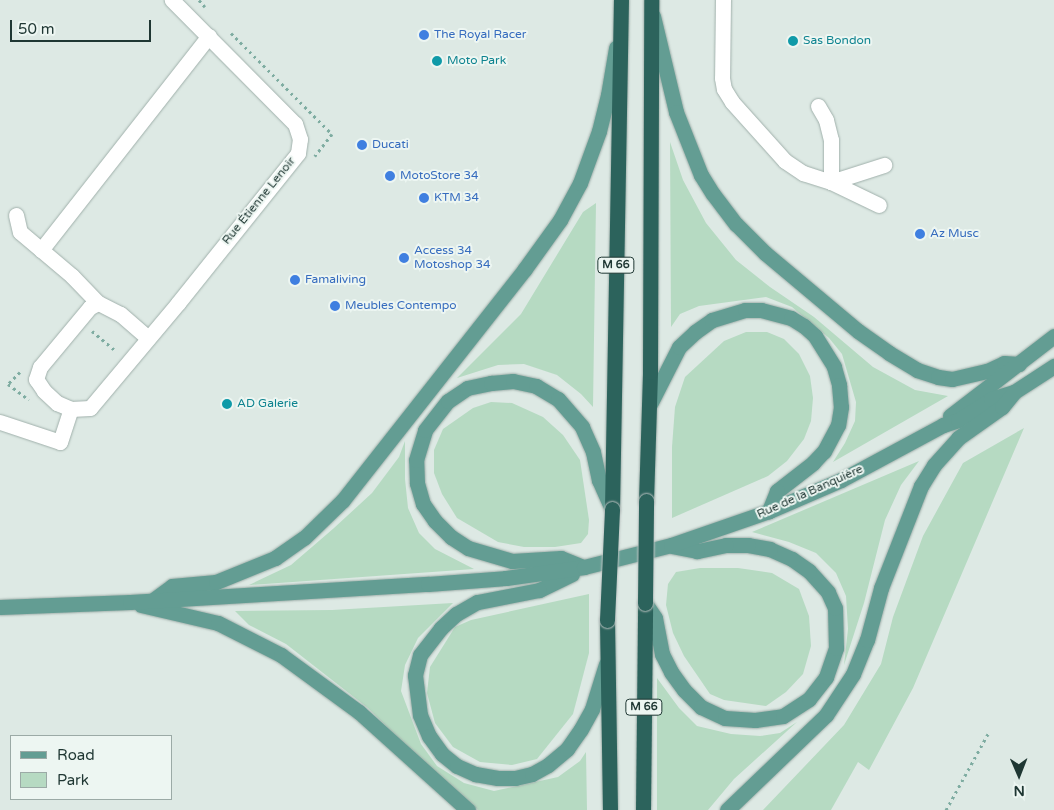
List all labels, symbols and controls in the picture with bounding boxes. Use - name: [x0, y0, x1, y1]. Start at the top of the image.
- scale bar: [12, 10, 154, 42]
- text: 50 m: [18, 20, 55, 38]
- place label: The Royal Racer: [434, 28, 526, 42]
- marker: The Royal Racer: [418, 29, 430, 41]
- place label: Sas Bondon: [803, 34, 871, 48]
- marker: Sas Bondon: [787, 35, 799, 47]
- place label: Moto Park: [447, 54, 506, 68]
- marker: Moto Park: [431, 55, 443, 67]
- place label: Ducati: [372, 138, 409, 152]
- marker: Ducati: [356, 139, 368, 151]
- street label: Rue Étienne Lenoir: [219, 155, 299, 247]
- place label: MotoStore 34: [400, 169, 479, 183]
- marker: MotoStore 34: [384, 170, 396, 182]
- place label: KTM 34: [434, 191, 479, 205]
- marker: KTM 34: [418, 192, 430, 204]
- place label: Az Musc: [930, 227, 979, 241]
- marker: Az Musc: [914, 228, 926, 240]
- place label: Access 34 Motoshop 34: [414, 244, 491, 272]
- marker: Access 34 Motoshop 34: [398, 252, 410, 264]
- road number: M 66: [597, 256, 635, 274]
- place label: Famaliving: [305, 273, 366, 287]
- marker: Famaliving: [289, 274, 301, 286]
- place label: Meubles Contempo: [345, 299, 457, 313]
- marker: Meubles Contempo: [329, 300, 341, 312]
- place label: AD Galerie: [237, 397, 298, 411]
- marker: AD Galerie: [221, 398, 233, 410]
- street label: Rue de la Banquière: [755, 462, 865, 522]
- road number: M 66: [625, 699, 663, 716]
- legend: [10, 735, 172, 800]
- text: Road: [57, 746, 95, 764]
- north arrow: [994, 750, 1044, 800]
- text: Park: [57, 771, 89, 789]
- text: N: [1013, 782, 1025, 799]

